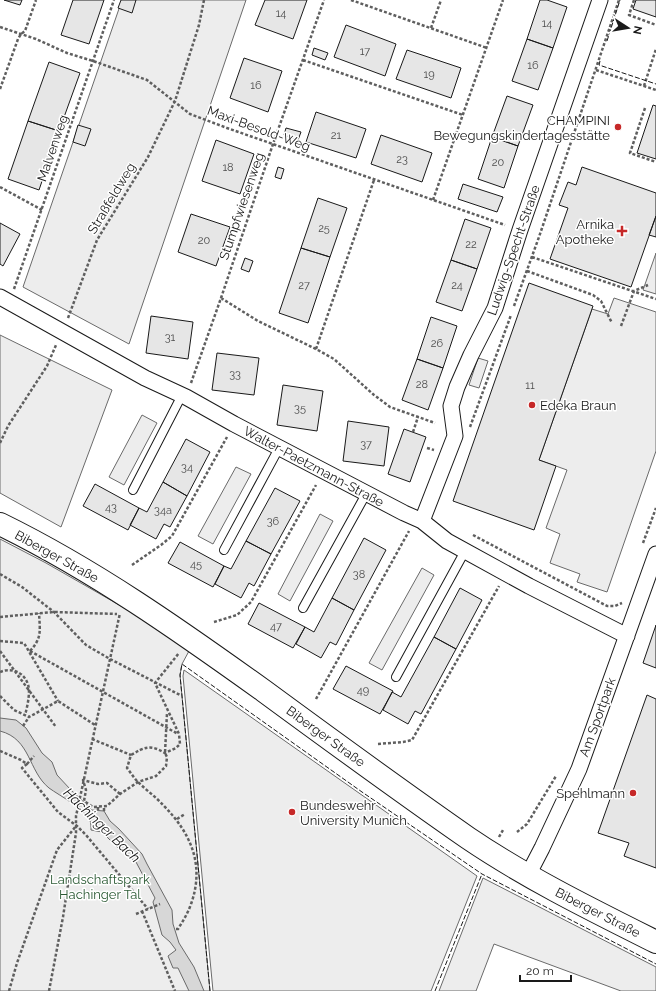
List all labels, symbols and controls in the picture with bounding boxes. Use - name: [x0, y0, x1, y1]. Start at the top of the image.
- house number: 14: [276, 7, 286, 20]
- north arrow: [608, 8, 648, 48]
- house number: 14: [542, 17, 552, 30]
- text: N: [630, 25, 645, 35]
- house number: 17: [360, 45, 370, 58]
- house number: 16: [527, 59, 539, 72]
- house number: 19: [423, 68, 435, 81]
- house number: 16: [250, 79, 262, 92]
- street label: Maxi-Besold-Weg: [205, 103, 312, 154]
- street label: Malvenweg: [34, 113, 71, 183]
- place label: CHAMPINI Bewegungskindertagesstätte: [433, 113, 610, 143]
- marker: CHAMPINI Bewegungskindertagesstätte: [613, 122, 623, 132]
- house number: 21: [331, 129, 342, 142]
- street label: Stumpfwiesenweg: [216, 151, 267, 262]
- house number: 23: [396, 153, 408, 166]
- house number: 20: [492, 156, 504, 169]
- street label: Straßfeldweg: [84, 160, 138, 236]
- house number: 18: [222, 161, 234, 174]
- street label: Ludwig-Specht-Straße: [484, 183, 543, 317]
- place label: Arnika Apotheke: [556, 217, 614, 247]
- house number: 25: [318, 222, 330, 235]
- marker: Arnika Apotheke: [617, 226, 627, 236]
- house number: 20: [198, 234, 210, 247]
- house number: 22: [465, 238, 477, 251]
- house number: 27: [298, 279, 310, 292]
- house number: 24: [451, 279, 463, 292]
- house number: 31: [165, 331, 176, 344]
- house number: 26: [431, 337, 444, 350]
- house number: 33: [229, 368, 241, 381]
- house number: 28: [416, 378, 428, 391]
- house number: 11: [525, 379, 535, 392]
- place label: Edeka Braun: [540, 398, 616, 413]
- marker: Edeka Braun: [527, 400, 537, 410]
- house number: 35: [294, 402, 306, 415]
- street label: Walter-Paetzmann-Straße: [241, 423, 387, 510]
- house number: 37: [360, 438, 372, 451]
- house number: 34: [181, 461, 193, 474]
- house number: 43: [105, 501, 117, 514]
- house number: 34a: [154, 504, 172, 517]
- house number: 36: [267, 515, 280, 528]
- street label: Biberger Straße: [12, 527, 102, 586]
- house number: 45: [190, 558, 202, 571]
- house number: 38: [353, 568, 365, 581]
- house number: 47: [270, 620, 282, 633]
- street label: Am Sportpark: [576, 675, 619, 759]
- house number: 49: [357, 684, 369, 697]
- street label: Biberger Straße: [284, 703, 368, 770]
- water label: Hachinger Bach: [60, 784, 144, 866]
- place label: Spehlmann: [556, 786, 625, 801]
- marker: Spehlmann: [628, 788, 638, 798]
- place label: Bundeswehr University Munich: [300, 798, 407, 828]
- marker: Bundeswehr University Munich: [287, 807, 297, 817]
- park label: Landschaftspark Hachinger Tal: [50, 872, 150, 902]
- street label: Biberger Straße: [553, 885, 643, 940]
- scale bar: [520, 957, 571, 983]
- text: 20 m: [526, 964, 554, 978]

